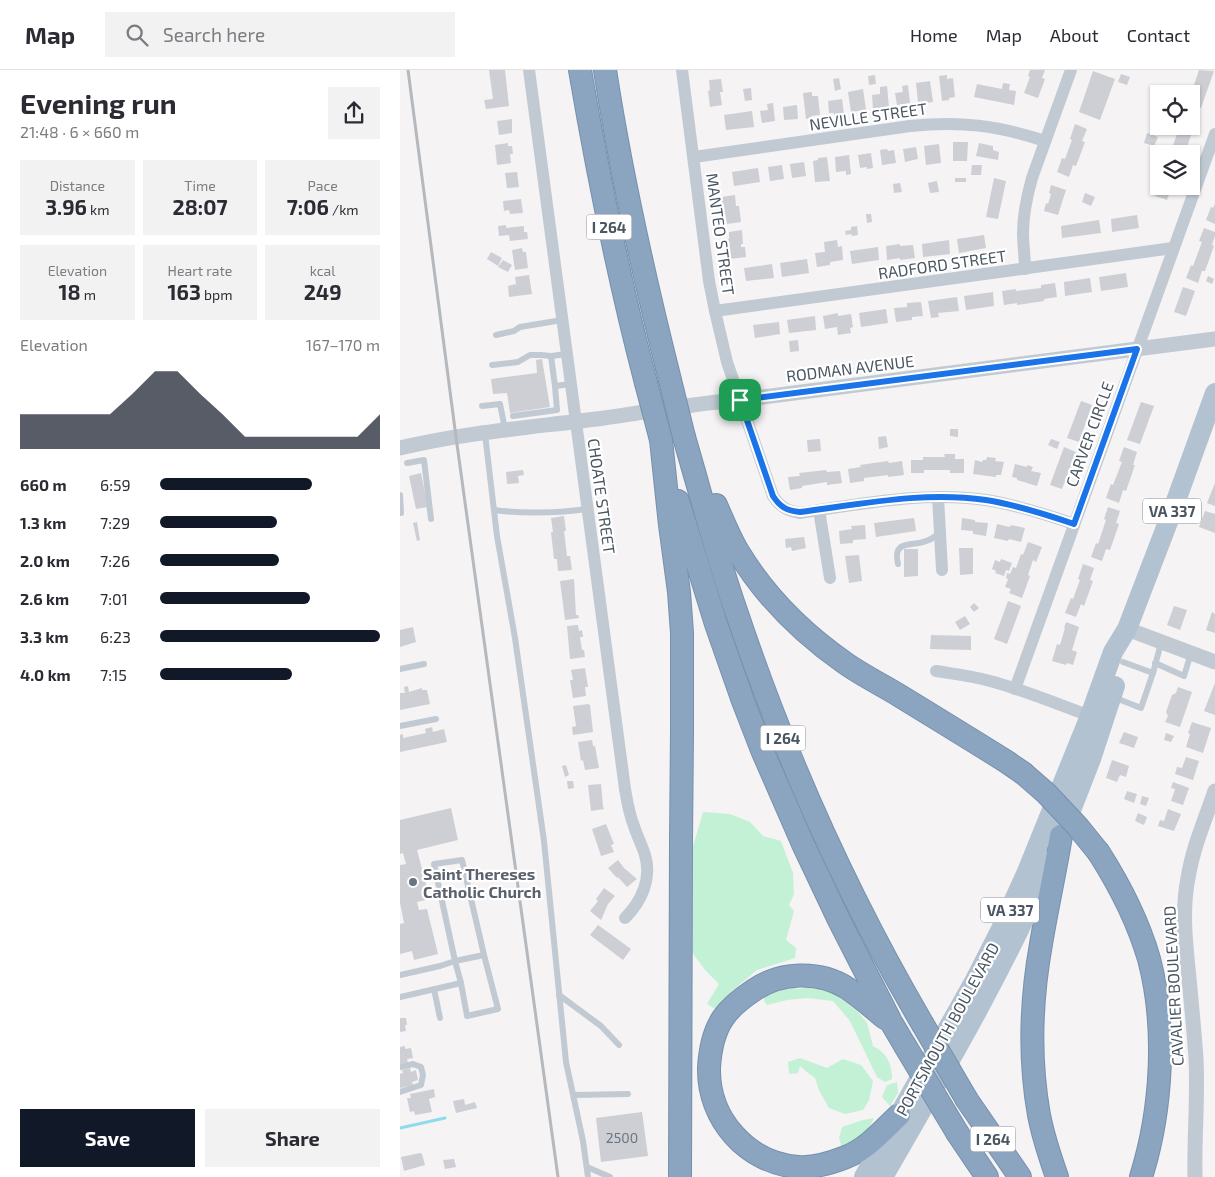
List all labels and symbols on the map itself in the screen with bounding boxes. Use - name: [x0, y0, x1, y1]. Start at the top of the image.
- street label: NEVILLE STREET: [808, 98, 928, 134]
- street label: MANTEO STREET: [703, 172, 739, 296]
- road number: I 264: [586, 214, 632, 240]
- street label: RADFORD STREET: [877, 246, 1007, 282]
- street label: RODMAN AVENUE: [785, 351, 915, 385]
- pin: [719, 379, 761, 421]
- street label: CARVER CIRCLE: [1061, 379, 1117, 489]
- street label: CHOATE STREET: [584, 437, 620, 555]
- road number: VA 337: [1143, 498, 1201, 524]
- road number: I 264: [760, 726, 806, 750]
- place label: Saint Thereses Catholic Church: [423, 864, 541, 901]
- marker: Saint Thereses Catholic Church: [407, 876, 419, 888]
- road number: VA 337: [981, 898, 1039, 922]
- street label: CAVALIER BOULEVARD: [1159, 905, 1187, 1067]
- street label: PORTSMOUTH BOULEVARD: [891, 939, 1003, 1119]
- road number: I 264: [970, 1126, 1016, 1152]
- house number: 2500: [606, 1129, 638, 1146]

